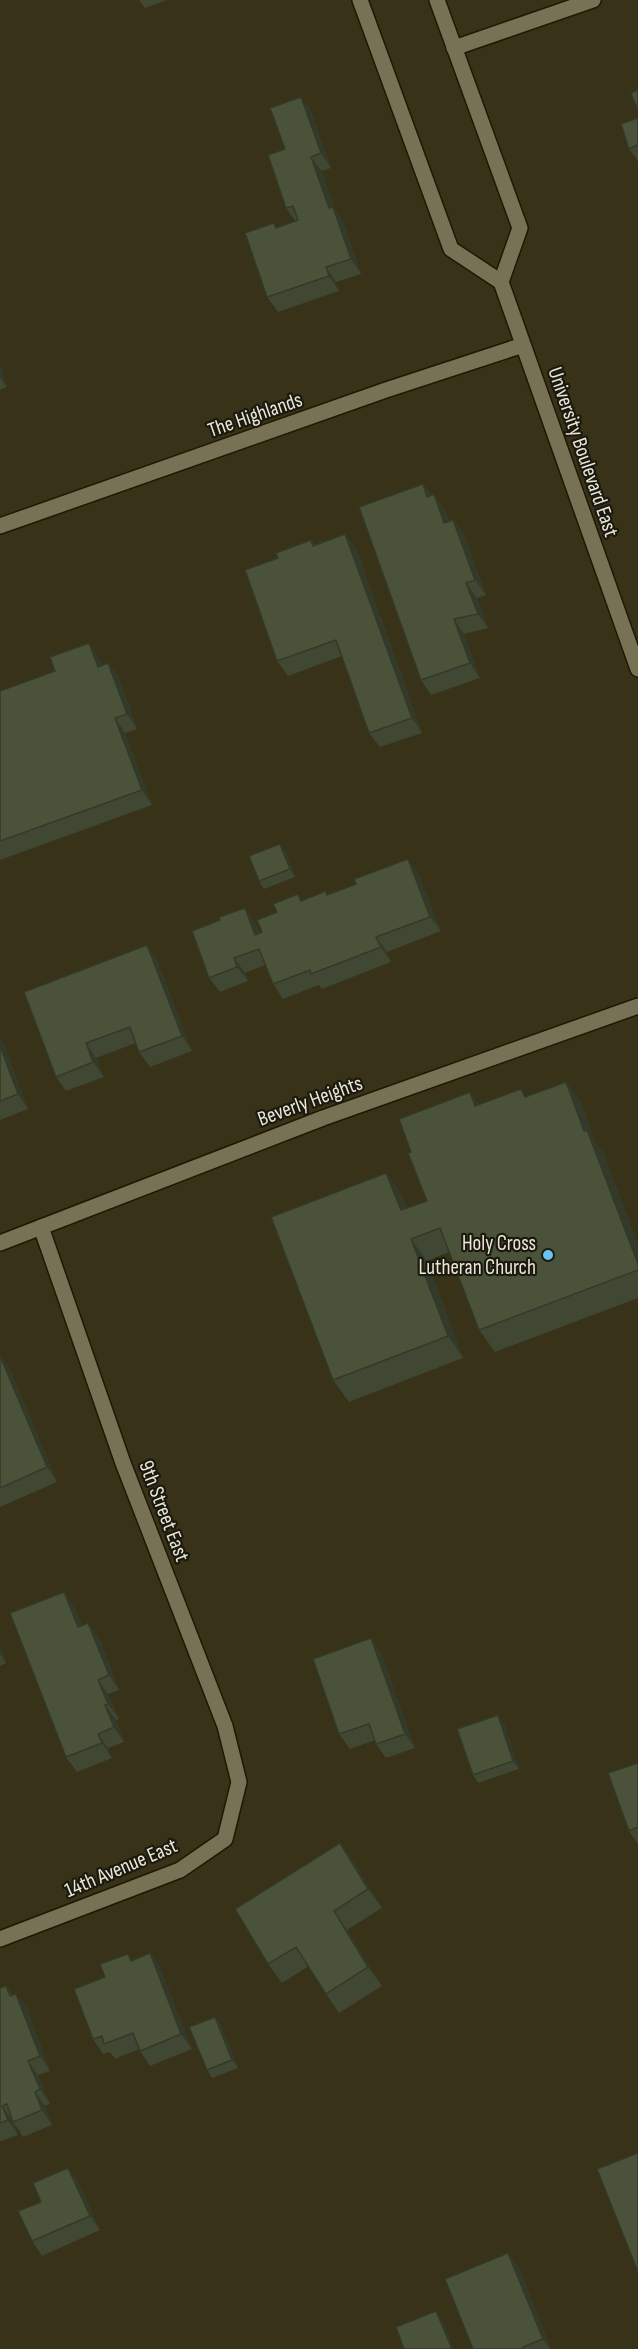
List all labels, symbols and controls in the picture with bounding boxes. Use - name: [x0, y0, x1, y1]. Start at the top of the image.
- street label: University Boulevard East: [542, 364, 624, 540]
- street label: The Highlands: [204, 387, 306, 443]
- street label: Beverly Heights: [254, 1070, 366, 1132]
- place label: Holy Cross Lutheran Church: [418, 1231, 536, 1280]
- marker: Holy Cross Lutheran Church: [541, 1248, 555, 1262]
- street label: 9th Street East: [133, 1457, 195, 1565]
- street label: 14th Avenue East: [61, 1833, 181, 1903]

